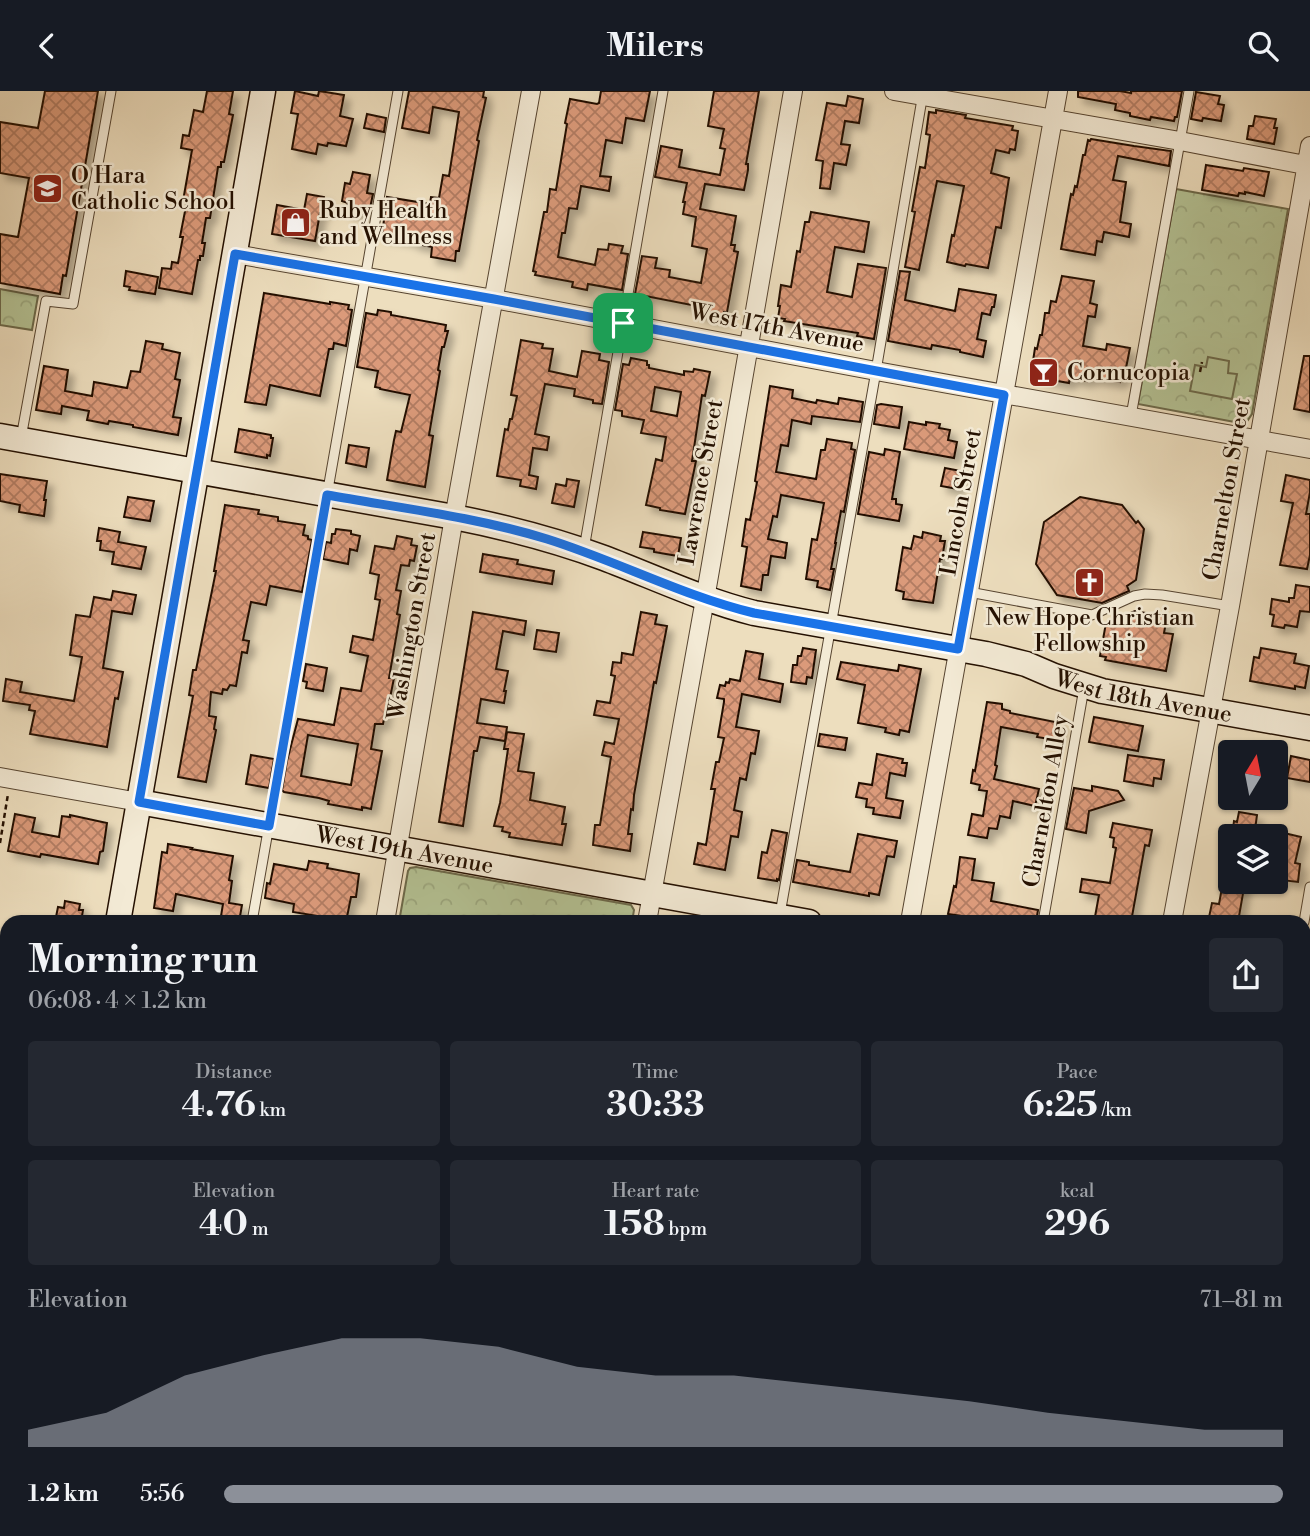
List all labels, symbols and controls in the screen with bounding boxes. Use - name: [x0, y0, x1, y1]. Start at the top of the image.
- text: Milers: [606, 26, 704, 66]
- icon: back: [28, 27, 66, 65]
- icon: search: [1244, 27, 1282, 65]
- place label: O Hara Catholic School: [71, 162, 235, 216]
- school or university icon: O Hara Catholic School: [31, 171, 65, 205]
- place label: Ruby Health and Wellness: [319, 197, 452, 251]
- shop icon: Ruby Health and Wellness: [279, 206, 313, 240]
- pin: [593, 293, 653, 353]
- street label: West 17th Avenue: [686, 297, 866, 359]
- icon: arrive: [604, 304, 642, 342]
- bar icon: Cornucopia: [1027, 355, 1061, 389]
- place label: Cornucopia: [1067, 359, 1190, 387]
- street label: Charnelton Street: [1197, 396, 1257, 583]
- street label: Lawrence Street: [673, 397, 729, 567]
- street label: Lincoln Street: [934, 426, 988, 578]
- street label: Washington Street: [382, 530, 442, 723]
- church icon: New Hope Christian Fellowship: [1073, 566, 1107, 600]
- place label: New Hope Christian Fellowship: [986, 604, 1195, 658]
- street label: West 18th Avenue: [1050, 664, 1234, 729]
- street label: Charnelton Alley: [1017, 712, 1075, 890]
- north arrow: [1218, 740, 1288, 810]
- map controls: [1218, 740, 1288, 894]
- street label: West 19th Avenue: [313, 821, 496, 880]
- button: layers: [1218, 824, 1288, 894]
- text: Morning run: [28, 937, 258, 984]
- button: share: [1209, 938, 1283, 1012]
- text: 06:08 · 4 × 1.2 km: [28, 987, 207, 1015]
- text: Distance: [195, 1060, 272, 1084]
- text: Time: [633, 1060, 678, 1084]
- text: Pace: [1057, 1060, 1098, 1084]
- text: 4.76: [181, 1084, 256, 1127]
- text: 30:33: [606, 1084, 705, 1127]
- text: 6:25: [1023, 1084, 1098, 1127]
- text: km: [256, 1098, 286, 1122]
- text: /km: [1098, 1098, 1132, 1122]
- text: Elevation: [193, 1179, 275, 1203]
- text: Heart rate: [612, 1179, 699, 1203]
- text: kcal: [1060, 1179, 1094, 1203]
- text: 40: [199, 1203, 248, 1246]
- text: 158: [604, 1203, 665, 1246]
- text: 296: [1044, 1203, 1110, 1246]
- text: m: [248, 1217, 269, 1241]
- text: bpm: [665, 1217, 707, 1241]
- text: Elevation: [28, 1286, 128, 1314]
- text: 71–81 m: [1200, 1286, 1283, 1314]
- text: 1.2 km: [28, 1480, 99, 1508]
- text: 5:56: [140, 1480, 184, 1508]

